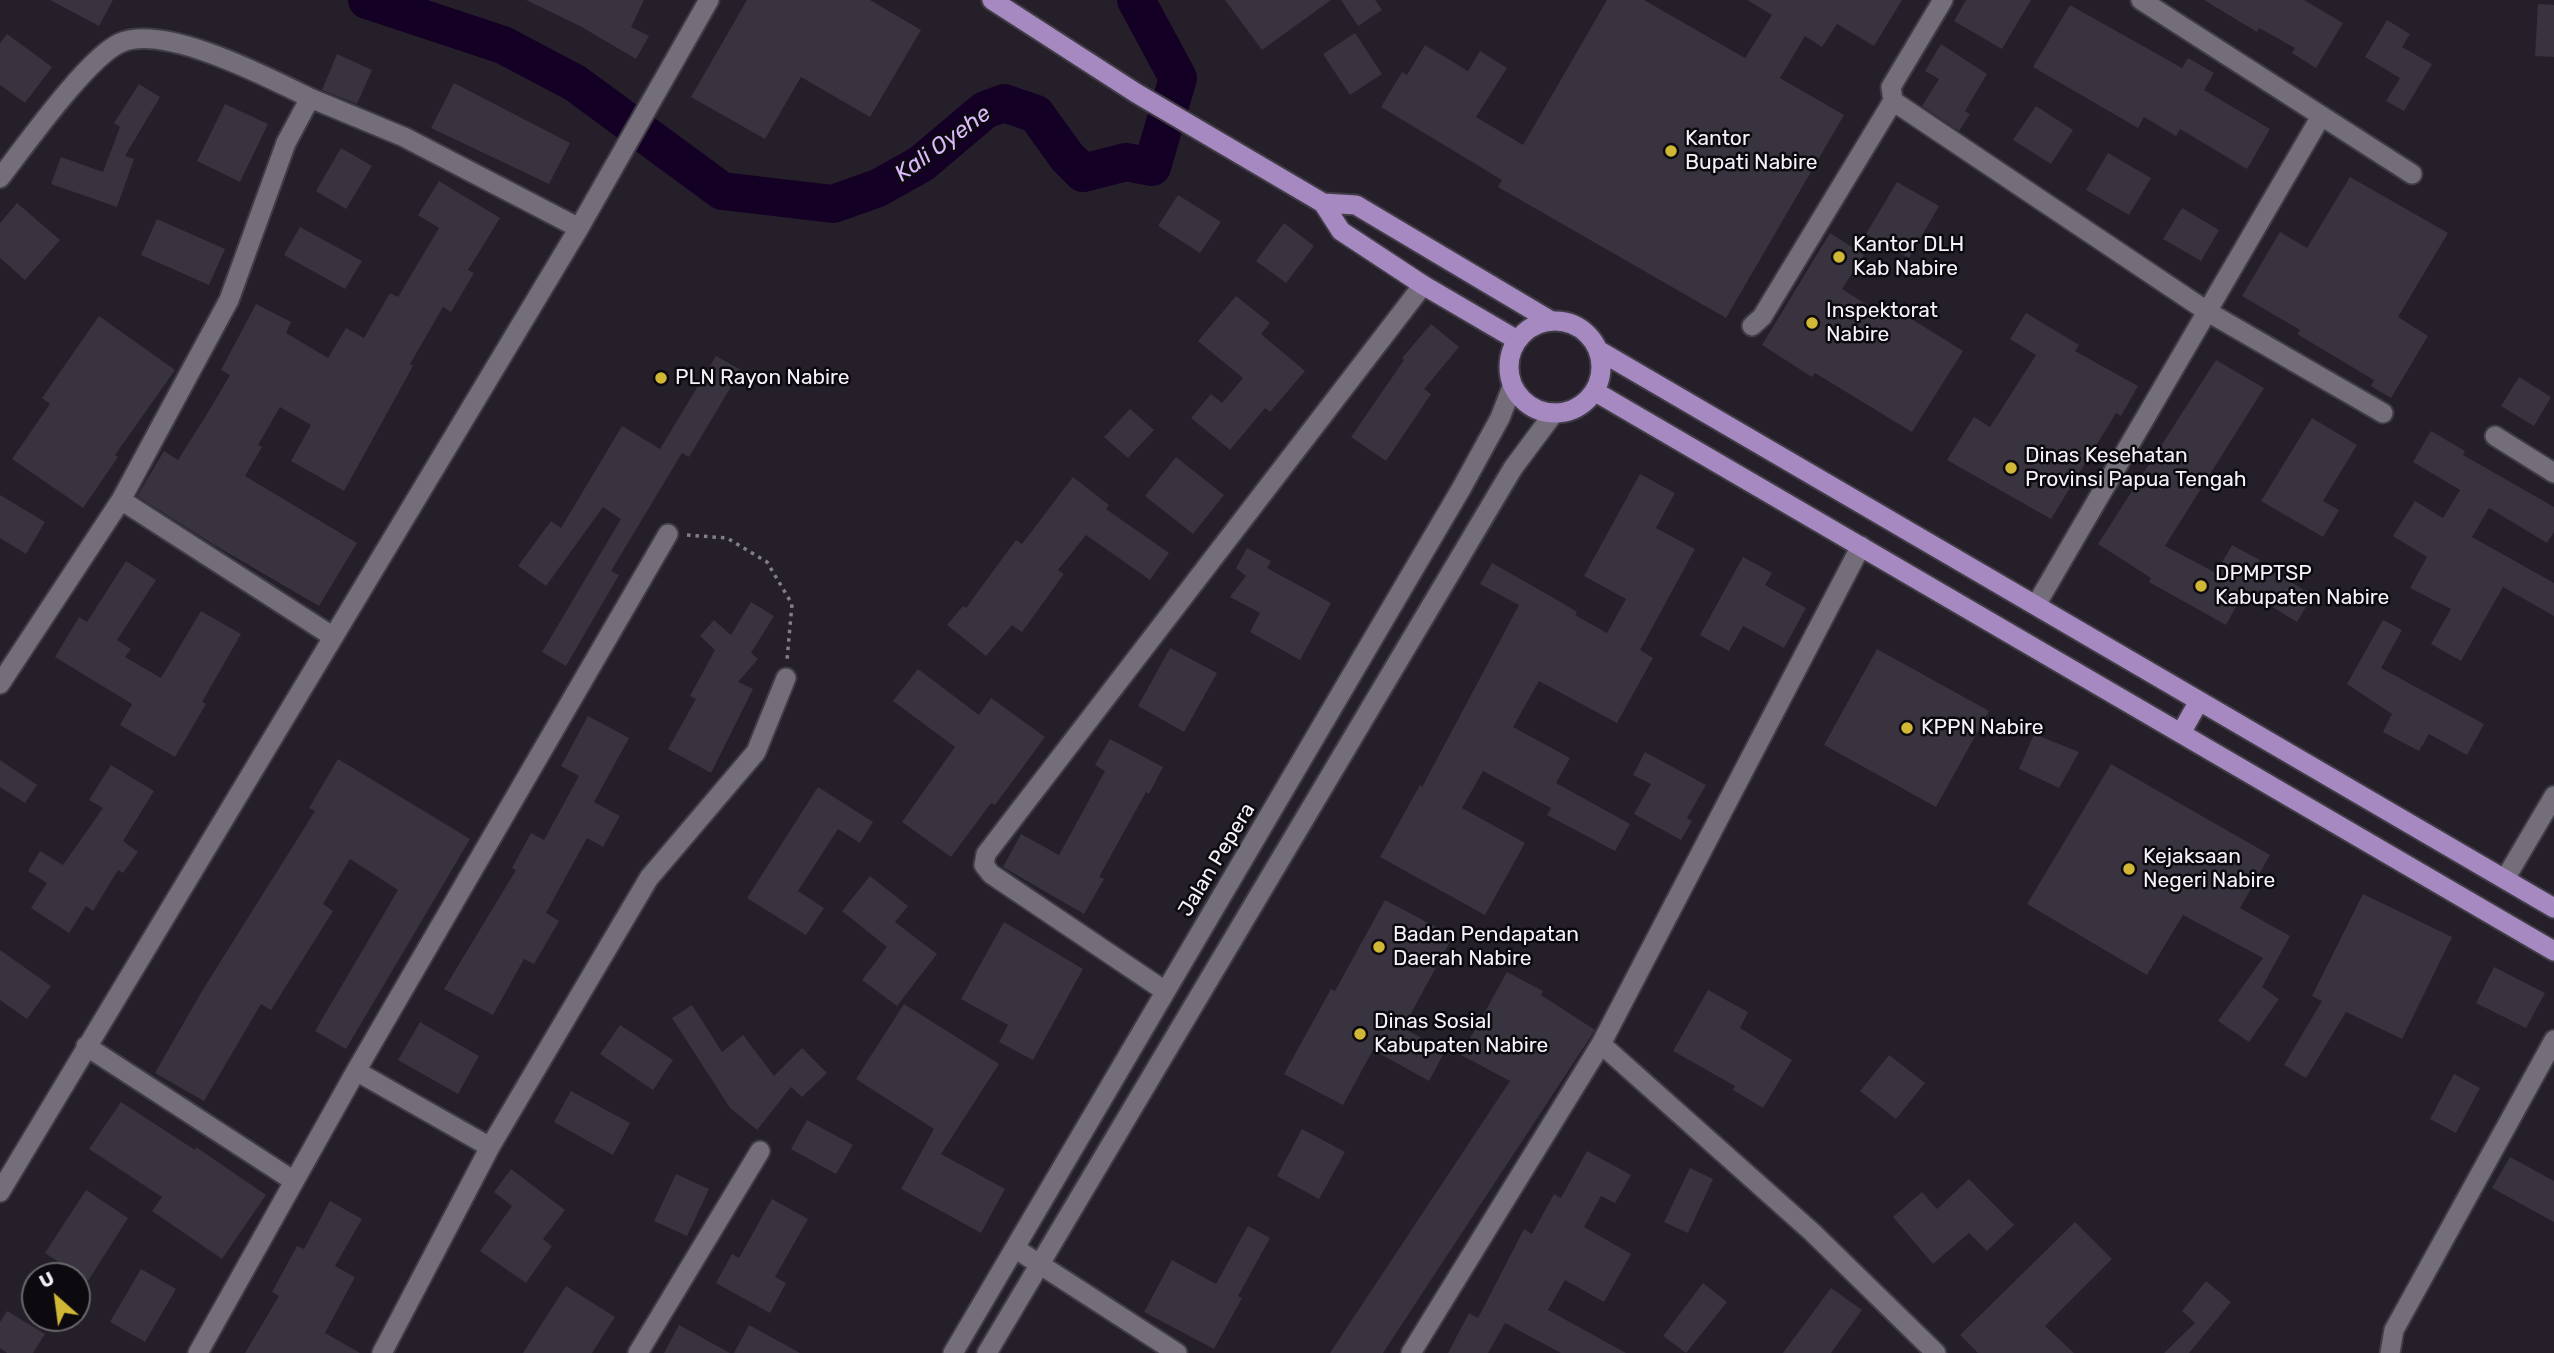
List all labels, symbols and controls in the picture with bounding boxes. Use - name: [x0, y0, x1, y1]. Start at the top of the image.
- water label: Kali Oyehe: [890, 100, 996, 188]
- place label: Kantor Bupati Nabire: [1685, 126, 1817, 176]
- marker: Kantor Bupati Nabire: [1663, 143, 1679, 159]
- place label: Kantor DLH Kab Nabire: [1853, 232, 1964, 282]
- marker: Kantor DLH Kab Nabire: [1831, 249, 1847, 265]
- place label: Inspektorat Nabire: [1826, 298, 1938, 348]
- marker: Inspektorat Nabire: [1804, 315, 1820, 331]
- place label: PLN Rayon Nabire: [675, 365, 850, 391]
- marker: PLN Rayon Nabire: [653, 370, 669, 386]
- place label: Dinas Kesehatan Provinsi Papua Tengah: [2025, 443, 2247, 493]
- marker: Dinas Kesehatan Provinsi Papua Tengah: [2003, 460, 2019, 476]
- place label: DPMPTSP Kabupaten Nabire: [2215, 561, 2389, 611]
- marker: DPMPTSP Kabupaten Nabire: [2193, 578, 2209, 594]
- place label: KPPN Nabire: [1921, 715, 2044, 741]
- marker: KPPN Nabire: [1899, 720, 1915, 736]
- street label: Jalan Pepera: [1173, 799, 1261, 921]
- place label: Kejaksaan Negeri Nabire: [2143, 844, 2275, 894]
- marker: Kejaksaan Negeri Nabire: [2121, 861, 2137, 877]
- place label: Badan Pendapatan Daerah Nabire: [1393, 922, 1579, 972]
- marker: Badan Pendapatan Daerah Nabire: [1371, 939, 1387, 955]
- place label: Dinas Sosial Kabupaten Nabire: [1374, 1009, 1548, 1059]
- marker: Dinas Sosial Kabupaten Nabire: [1352, 1026, 1368, 1042]
- north arrow: [21, 1262, 91, 1332]
- text: U: [35, 1266, 58, 1293]

